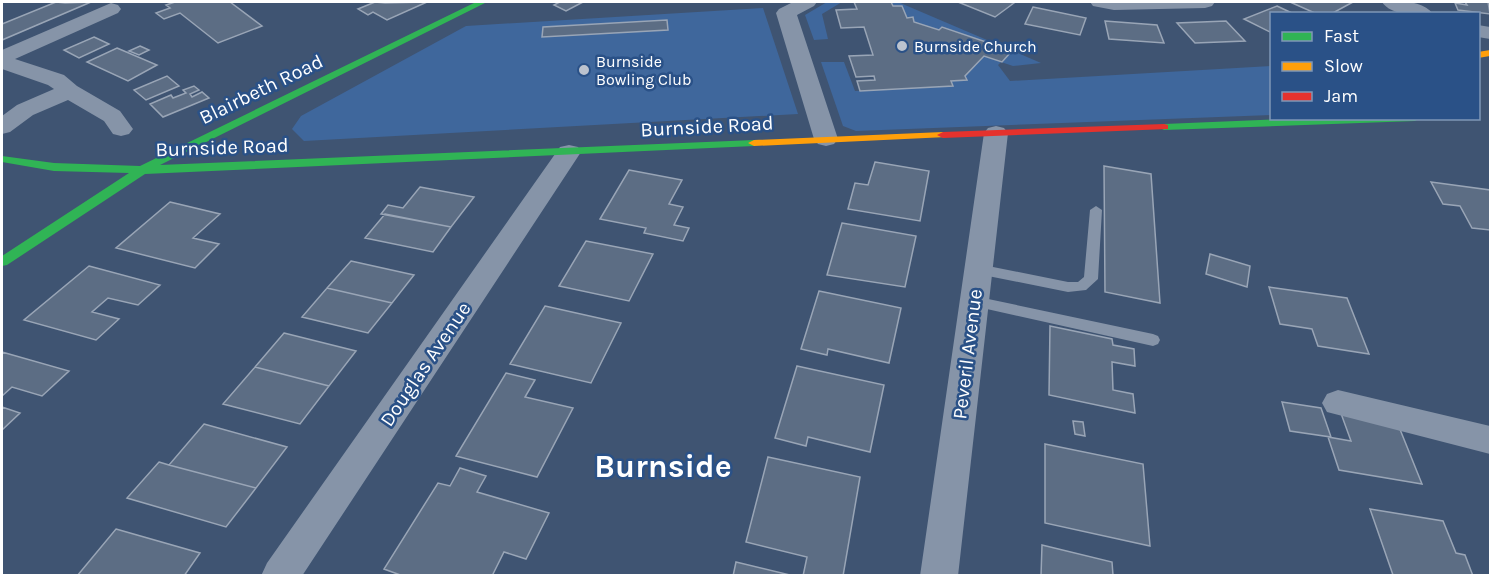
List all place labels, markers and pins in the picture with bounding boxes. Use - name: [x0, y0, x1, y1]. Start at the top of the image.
- place label: Burnside Church: [914, 37, 1037, 56]
- marker: Burnside Church: [895, 39, 909, 53]
- place label: Burnside Bowling Club: [596, 52, 691, 89]
- marker: Burnside Bowling Club: [577, 63, 591, 77]

